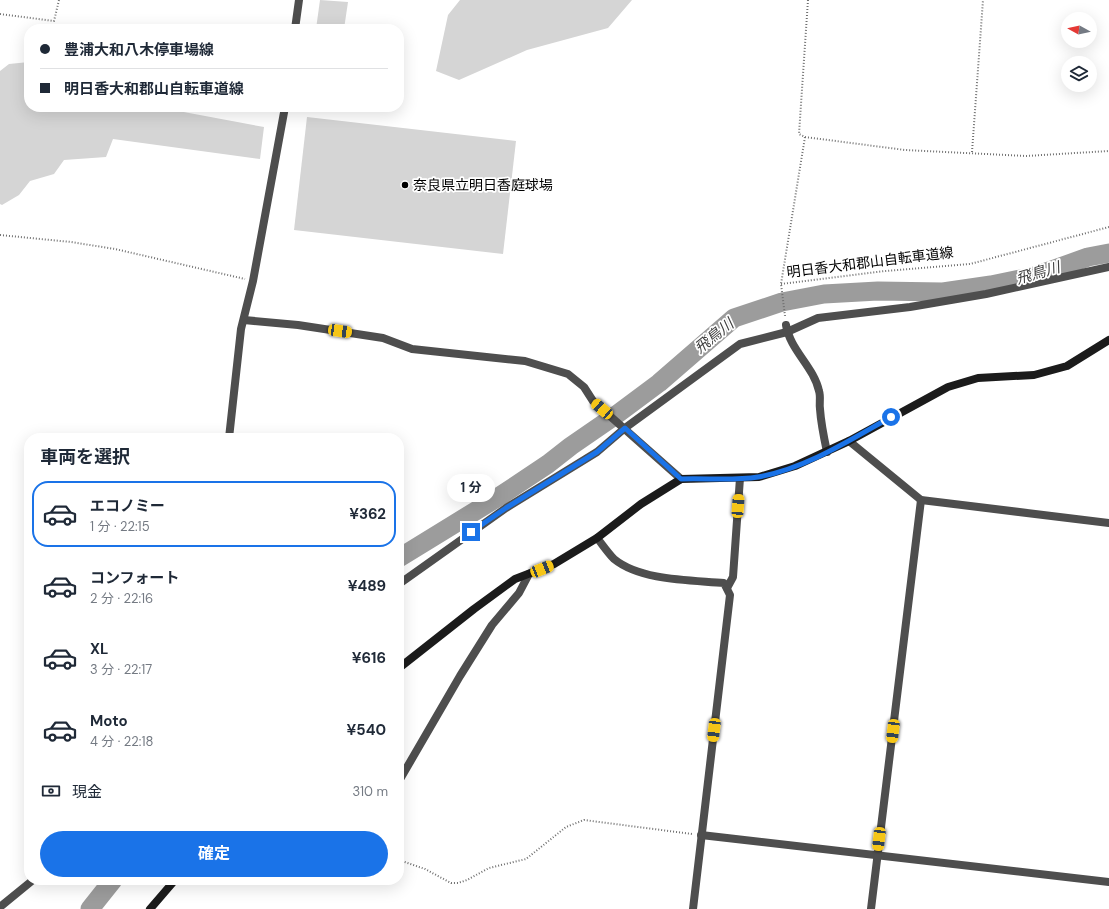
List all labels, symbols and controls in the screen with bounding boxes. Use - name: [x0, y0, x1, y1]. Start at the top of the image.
- north arrow: [1061, 12, 1097, 48]
- map controls: [1061, 12, 1097, 92]
- text: 豊浦大和八木停車場線: [64, 40, 214, 60]
- button: layers: [1061, 56, 1097, 92]
- text: 明日香大和郡山自転車道線: [64, 79, 244, 99]
- place label: 奈良県立明日香庭球場: [413, 176, 553, 194]
- marker: 奈良県立明日香庭球場: [400, 180, 410, 190]
- street label: 明日香大和郡山自転車道線: [786, 243, 954, 281]
- water label: 飛鳥川: [1014, 257, 1064, 289]
- water label: 飛鳥川: [690, 313, 739, 358]
- car: [327, 323, 353, 339]
- car: [589, 397, 615, 421]
- route start: [882, 408, 900, 426]
- text: 車両を選択: [40, 445, 130, 469]
- callout: 1 分: [447, 474, 495, 502]
- text: 1 分: [461, 479, 481, 496]
- car: [731, 494, 745, 518]
- icon: car: [42, 496, 78, 532]
- text: エコノミー: [90, 496, 165, 516]
- text: ¥362: [349, 504, 386, 524]
- text: 1 分 · 22:15: [90, 518, 150, 535]
- route end: [462, 523, 480, 541]
- car: [529, 559, 555, 579]
- icon: car: [42, 568, 78, 604]
- text: コンフォート: [90, 568, 180, 588]
- text: ¥489: [348, 576, 386, 596]
- text: 2 分 · 22:16: [90, 590, 153, 607]
- text: XL: [90, 639, 108, 659]
- icon: car: [42, 640, 78, 676]
- text: ¥616: [352, 648, 386, 668]
- text: 3 分 · 22:17: [90, 661, 152, 678]
- text: Moto: [90, 711, 128, 731]
- icon: car: [42, 712, 78, 748]
- car: [707, 717, 721, 743]
- car: [886, 718, 900, 744]
- text: ¥540: [347, 720, 386, 740]
- text: 4 分 · 22:18: [90, 733, 153, 750]
- icon: cash: [40, 780, 62, 802]
- text: 現金: [72, 782, 102, 802]
- text: 310 m: [353, 783, 388, 800]
- car: [872, 826, 886, 852]
- button: 確定: [40, 831, 388, 877]

